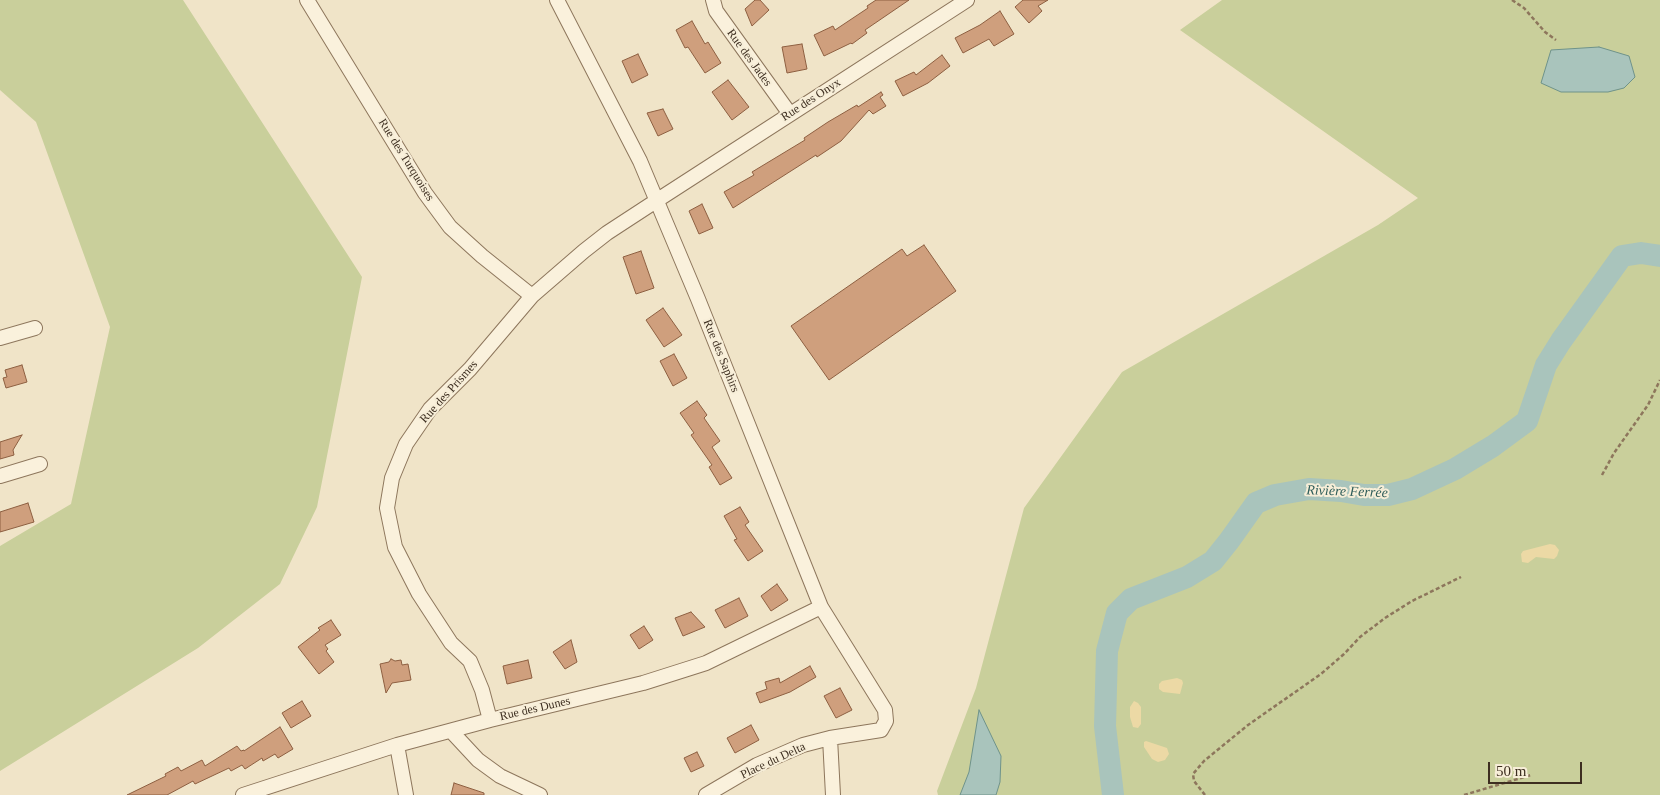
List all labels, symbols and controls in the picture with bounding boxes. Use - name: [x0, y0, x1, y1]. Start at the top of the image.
- street label: Rue des Jades: [723, 27, 775, 89]
- street label: Rue des Onyx: [779, 75, 843, 125]
- street label: Rue des Turquoises: [375, 116, 437, 204]
- street label: Rue des Saphirs: [700, 317, 742, 395]
- street label: Rue des Prismes: [417, 358, 481, 426]
- water label: Rivière Ferrée: [1306, 482, 1388, 502]
- street label: Rue des Dunes: [498, 694, 572, 724]
- street label: Place du Delta: [738, 740, 808, 782]
- scale bar: [1490, 752, 1584, 784]
- text: 50 m: [1496, 763, 1526, 779]

